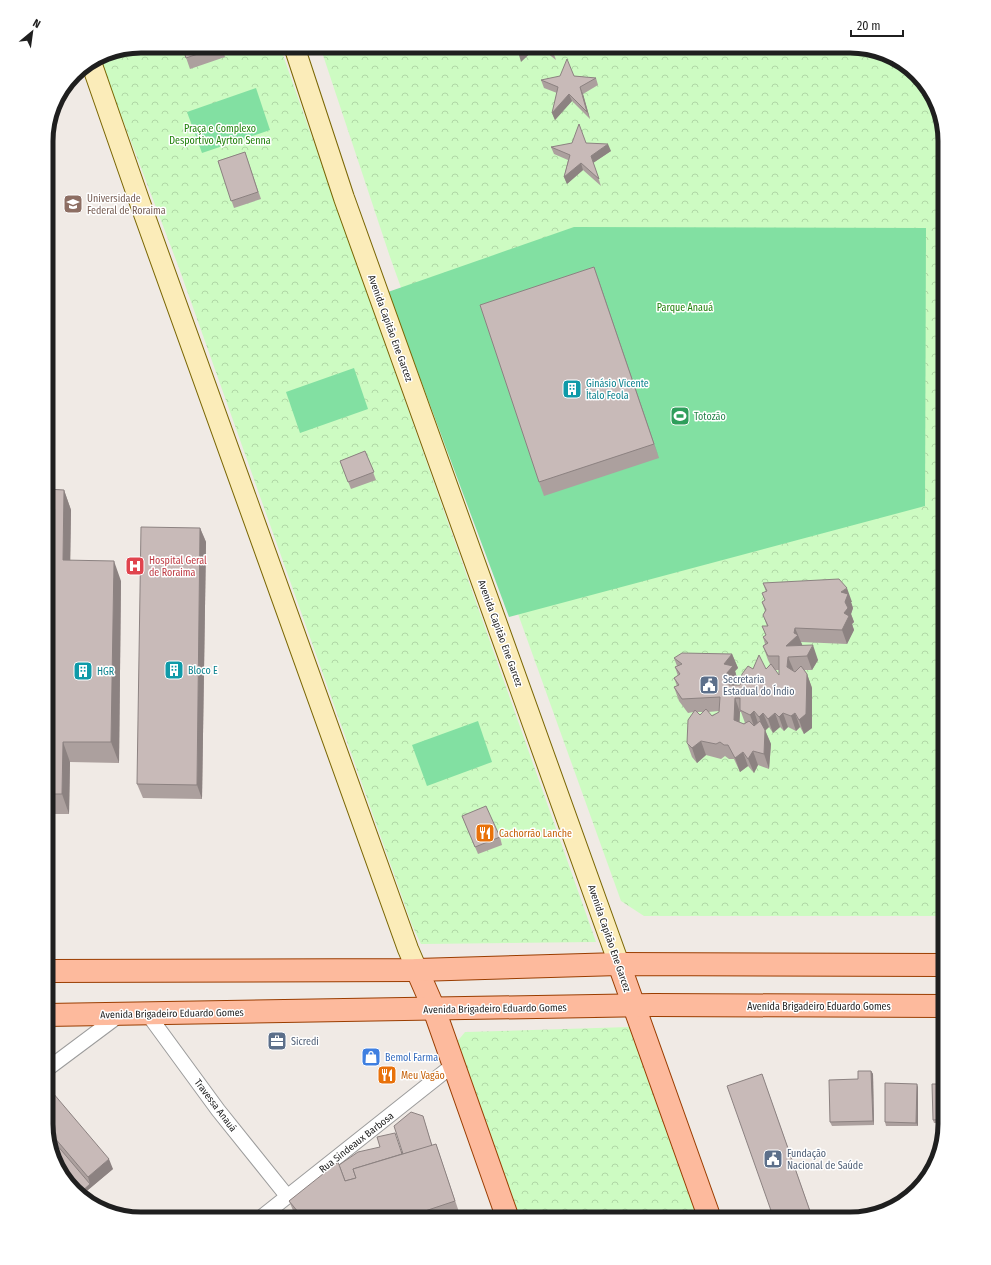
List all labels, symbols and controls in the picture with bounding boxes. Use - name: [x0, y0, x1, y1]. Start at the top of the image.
- north arrow: [12, 12, 52, 52]
- scale bar: [851, 12, 903, 38]
- text: N: [31, 16, 43, 31]
- text: 20 m: [857, 19, 881, 33]
- park label: Praça e Complexo Desportivo Ayrton Senna: [169, 123, 271, 147]
- school or university icon: Universidade Federal de Roraima: [62, 193, 84, 215]
- place label: Universidade Federal de Roraima: [87, 193, 166, 217]
- street label: Avenida Capitão Ene Garcez: [365, 274, 415, 383]
- park label: Parque Anauá: [657, 302, 713, 314]
- building icon: Ginásio Vicente Ítalo Feola: [561, 378, 583, 400]
- place label: Ginásio Vicente Ítalo Feola: [586, 378, 649, 402]
- sports icon: Totozão: [669, 405, 691, 427]
- place label: Totozão: [694, 411, 726, 423]
- hospital icon: Hospital Geral de Roraima: [124, 555, 146, 577]
- place label: Hospital Geral de Roraima: [149, 555, 207, 579]
- street label: Avenida Capitão Ene Garcez: [475, 579, 525, 688]
- building icon: Bloco E: [163, 659, 185, 681]
- building icon: HGR: [72, 660, 94, 682]
- place label: Bloco E: [188, 665, 218, 677]
- place label: HGR: [97, 666, 115, 678]
- public building icon: Secretaria Estadual do Índio: [698, 674, 720, 696]
- place label: Secretaria Estadual do Índio: [723, 674, 794, 698]
- restaurant icon: Cachorrão Lanche: [474, 822, 496, 844]
- place label: Cachorrão Lanche: [499, 828, 572, 840]
- street label: Avenida Capitão Ene Garcez: [585, 883, 633, 993]
- street label: Avenida Brigadeiro Eduardo Gomes: [747, 1001, 891, 1013]
- street label: Avenida Brigadeiro Eduardo Gomes: [423, 1002, 567, 1016]
- street label: Avenida Brigadeiro Eduardo Gomes: [100, 1007, 244, 1021]
- office icon: Sicredi: [266, 1030, 288, 1052]
- place label: Sicredi: [291, 1036, 319, 1048]
- shop icon: Bemol Farma: [360, 1046, 382, 1068]
- place label: Bemol Farma: [385, 1052, 438, 1064]
- restaurant icon: Meu Vagão: [376, 1064, 398, 1086]
- place label: Meu Vagão: [401, 1070, 445, 1082]
- street label: Travessa Anauá: [192, 1077, 239, 1134]
- street label: Rua Sindeaux Barbosa: [317, 1110, 396, 1176]
- public building icon: Fundação Nacional de Saúde: [762, 1148, 784, 1170]
- place label: Fundação Nacional de Saúde: [787, 1148, 863, 1172]

